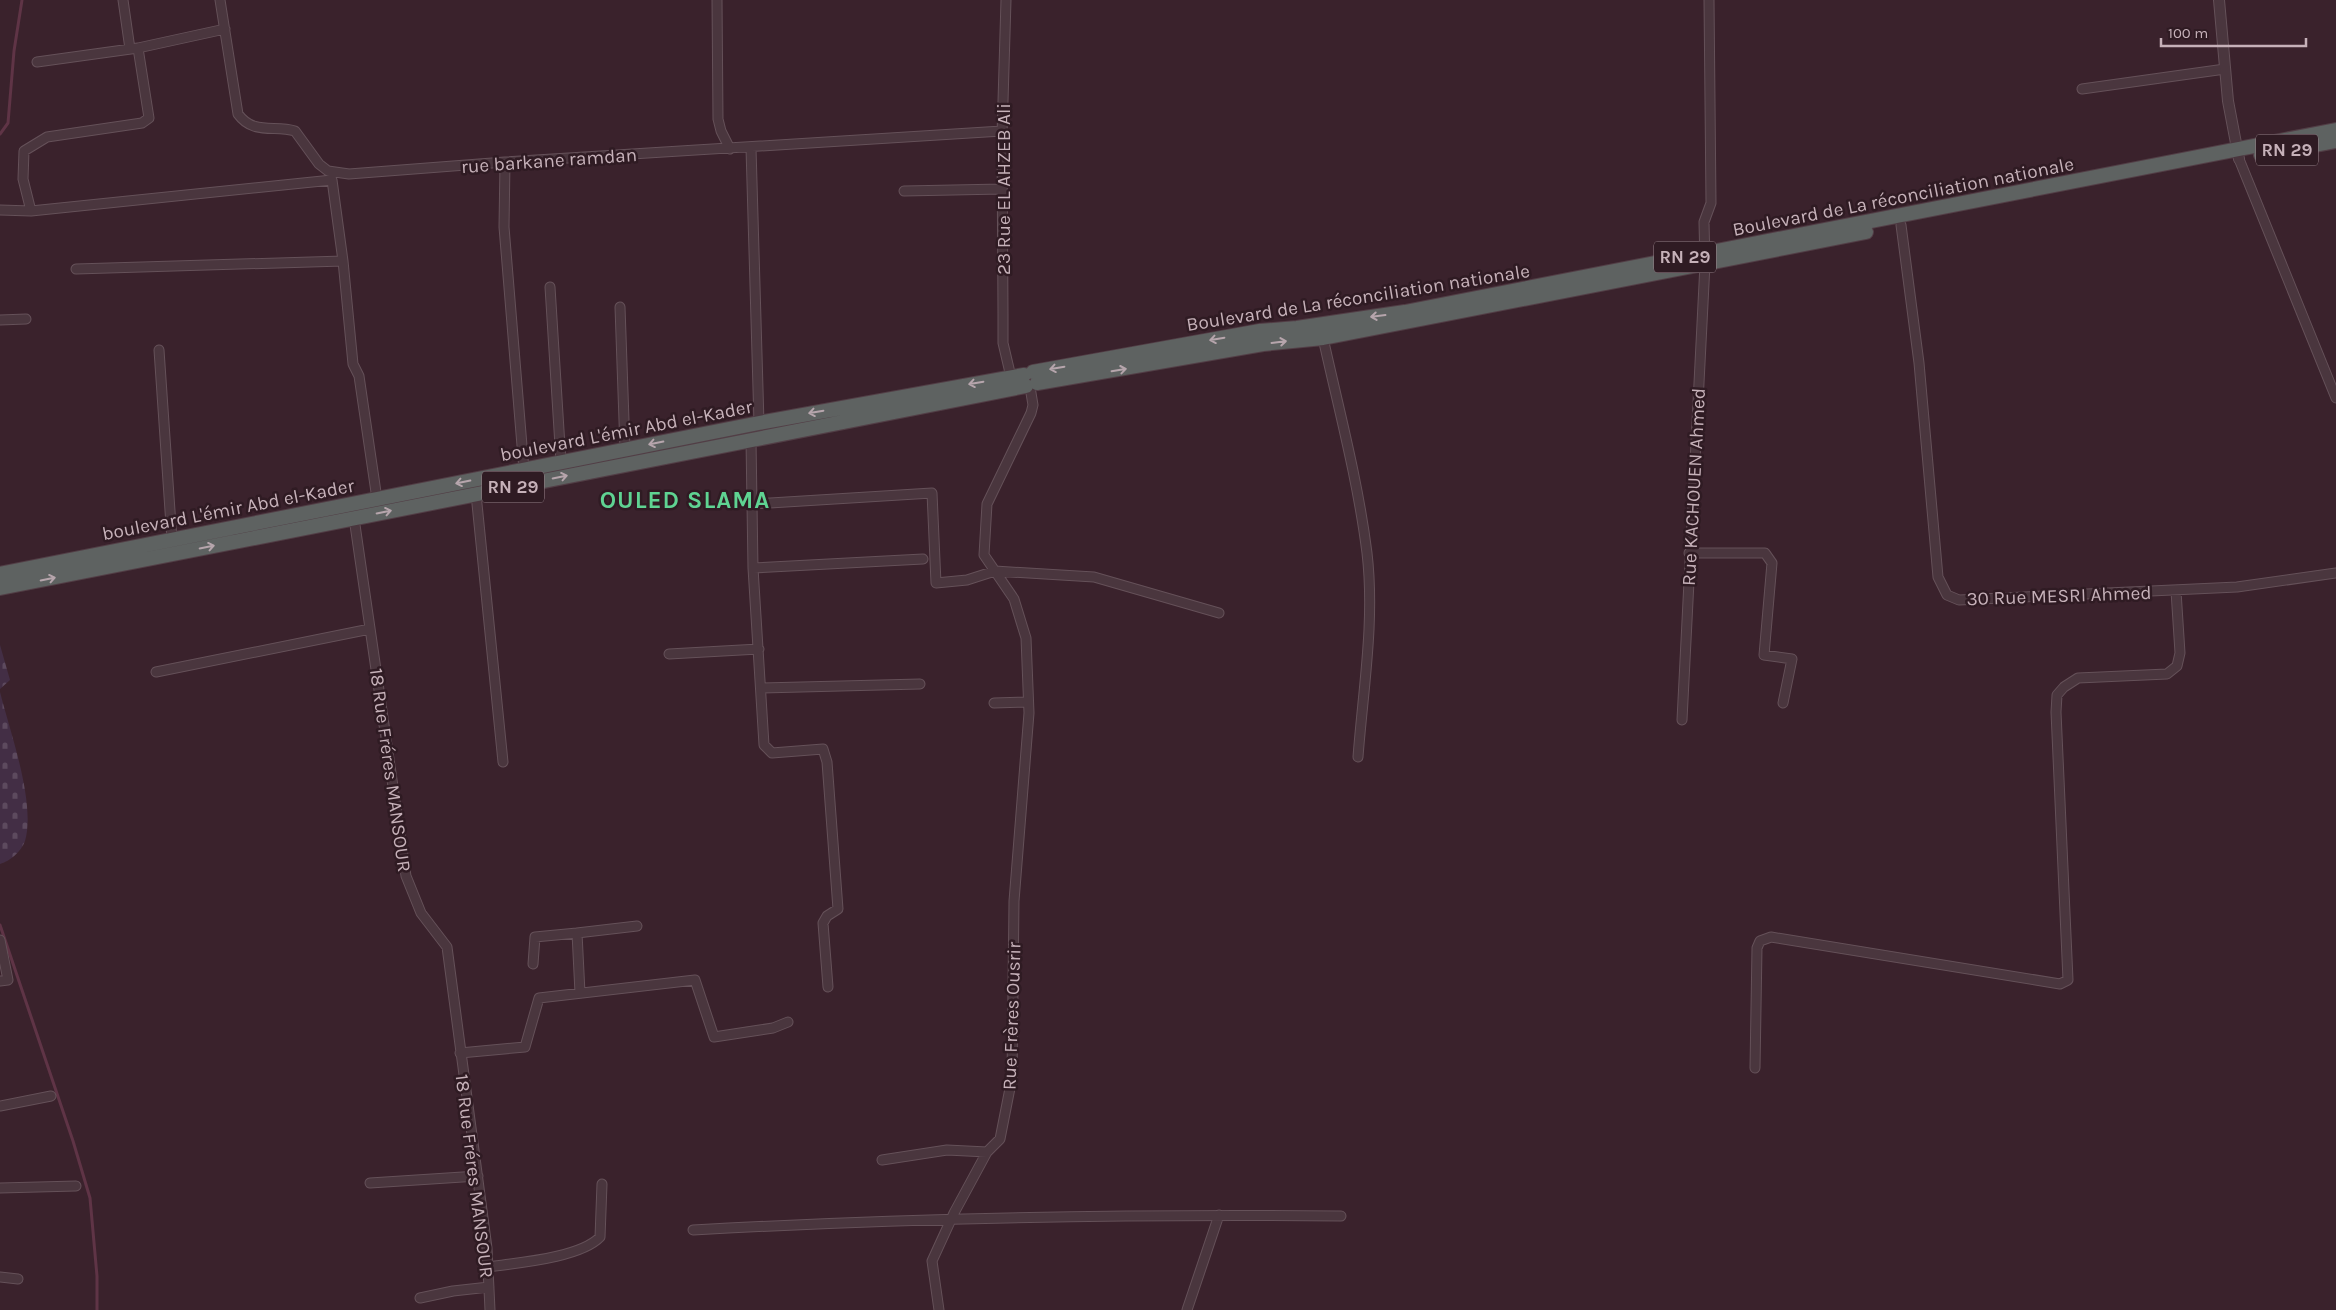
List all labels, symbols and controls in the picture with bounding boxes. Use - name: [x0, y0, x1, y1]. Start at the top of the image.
- scale bar: [2161, 15, 2306, 47]
- text: 100 m: [2168, 24, 2208, 42]
- street label: 23 Rue EL AHZEB Ali: [993, 103, 1015, 275]
- road number: RN 29: [2256, 134, 2318, 166]
- street label: rue barkane ramdan: [460, 144, 638, 178]
- street label: Boulevard de La réconciliation nationale: [1731, 153, 2076, 241]
- road number: RN 29: [1654, 242, 1716, 272]
- street label: Boulevard de La réconciliation nationale: [1185, 260, 1531, 336]
- one-way arrow: [1370, 311, 1386, 321]
- one-way arrow: [1209, 334, 1225, 344]
- one-way arrow: [1271, 337, 1287, 347]
- one-way arrow: [1049, 364, 1065, 373]
- one-way arrow: [1111, 365, 1127, 375]
- one-way arrow: [968, 379, 984, 388]
- street label: Rue KACHOUEN Ahmed: [1678, 387, 1710, 587]
- street label: boulevard L'émir Abd el-Kader: [498, 396, 754, 466]
- one-way arrow: [808, 408, 824, 418]
- one-way arrow: [649, 439, 665, 448]
- road number: RN 29: [482, 472, 544, 502]
- one-way arrow: [552, 472, 568, 482]
- street label: boulevard L'émir Abd el-Kader: [100, 475, 356, 545]
- one-way arrow: [455, 477, 471, 487]
- district label: OULED SLAMA: [600, 486, 770, 514]
- one-way arrow: [375, 506, 391, 516]
- one-way arrow: [199, 542, 215, 551]
- one-way arrow: [39, 573, 55, 583]
- street label: 30 Rue MESRI Ahmed: [1966, 582, 2152, 610]
- street label: 18 Rue Fréres MANSOUR: [365, 667, 415, 873]
- street label: Rue Frères Ousrir: [998, 941, 1026, 1091]
- street label: 18 Rue Fréres MANSOUR: [451, 1073, 497, 1279]

